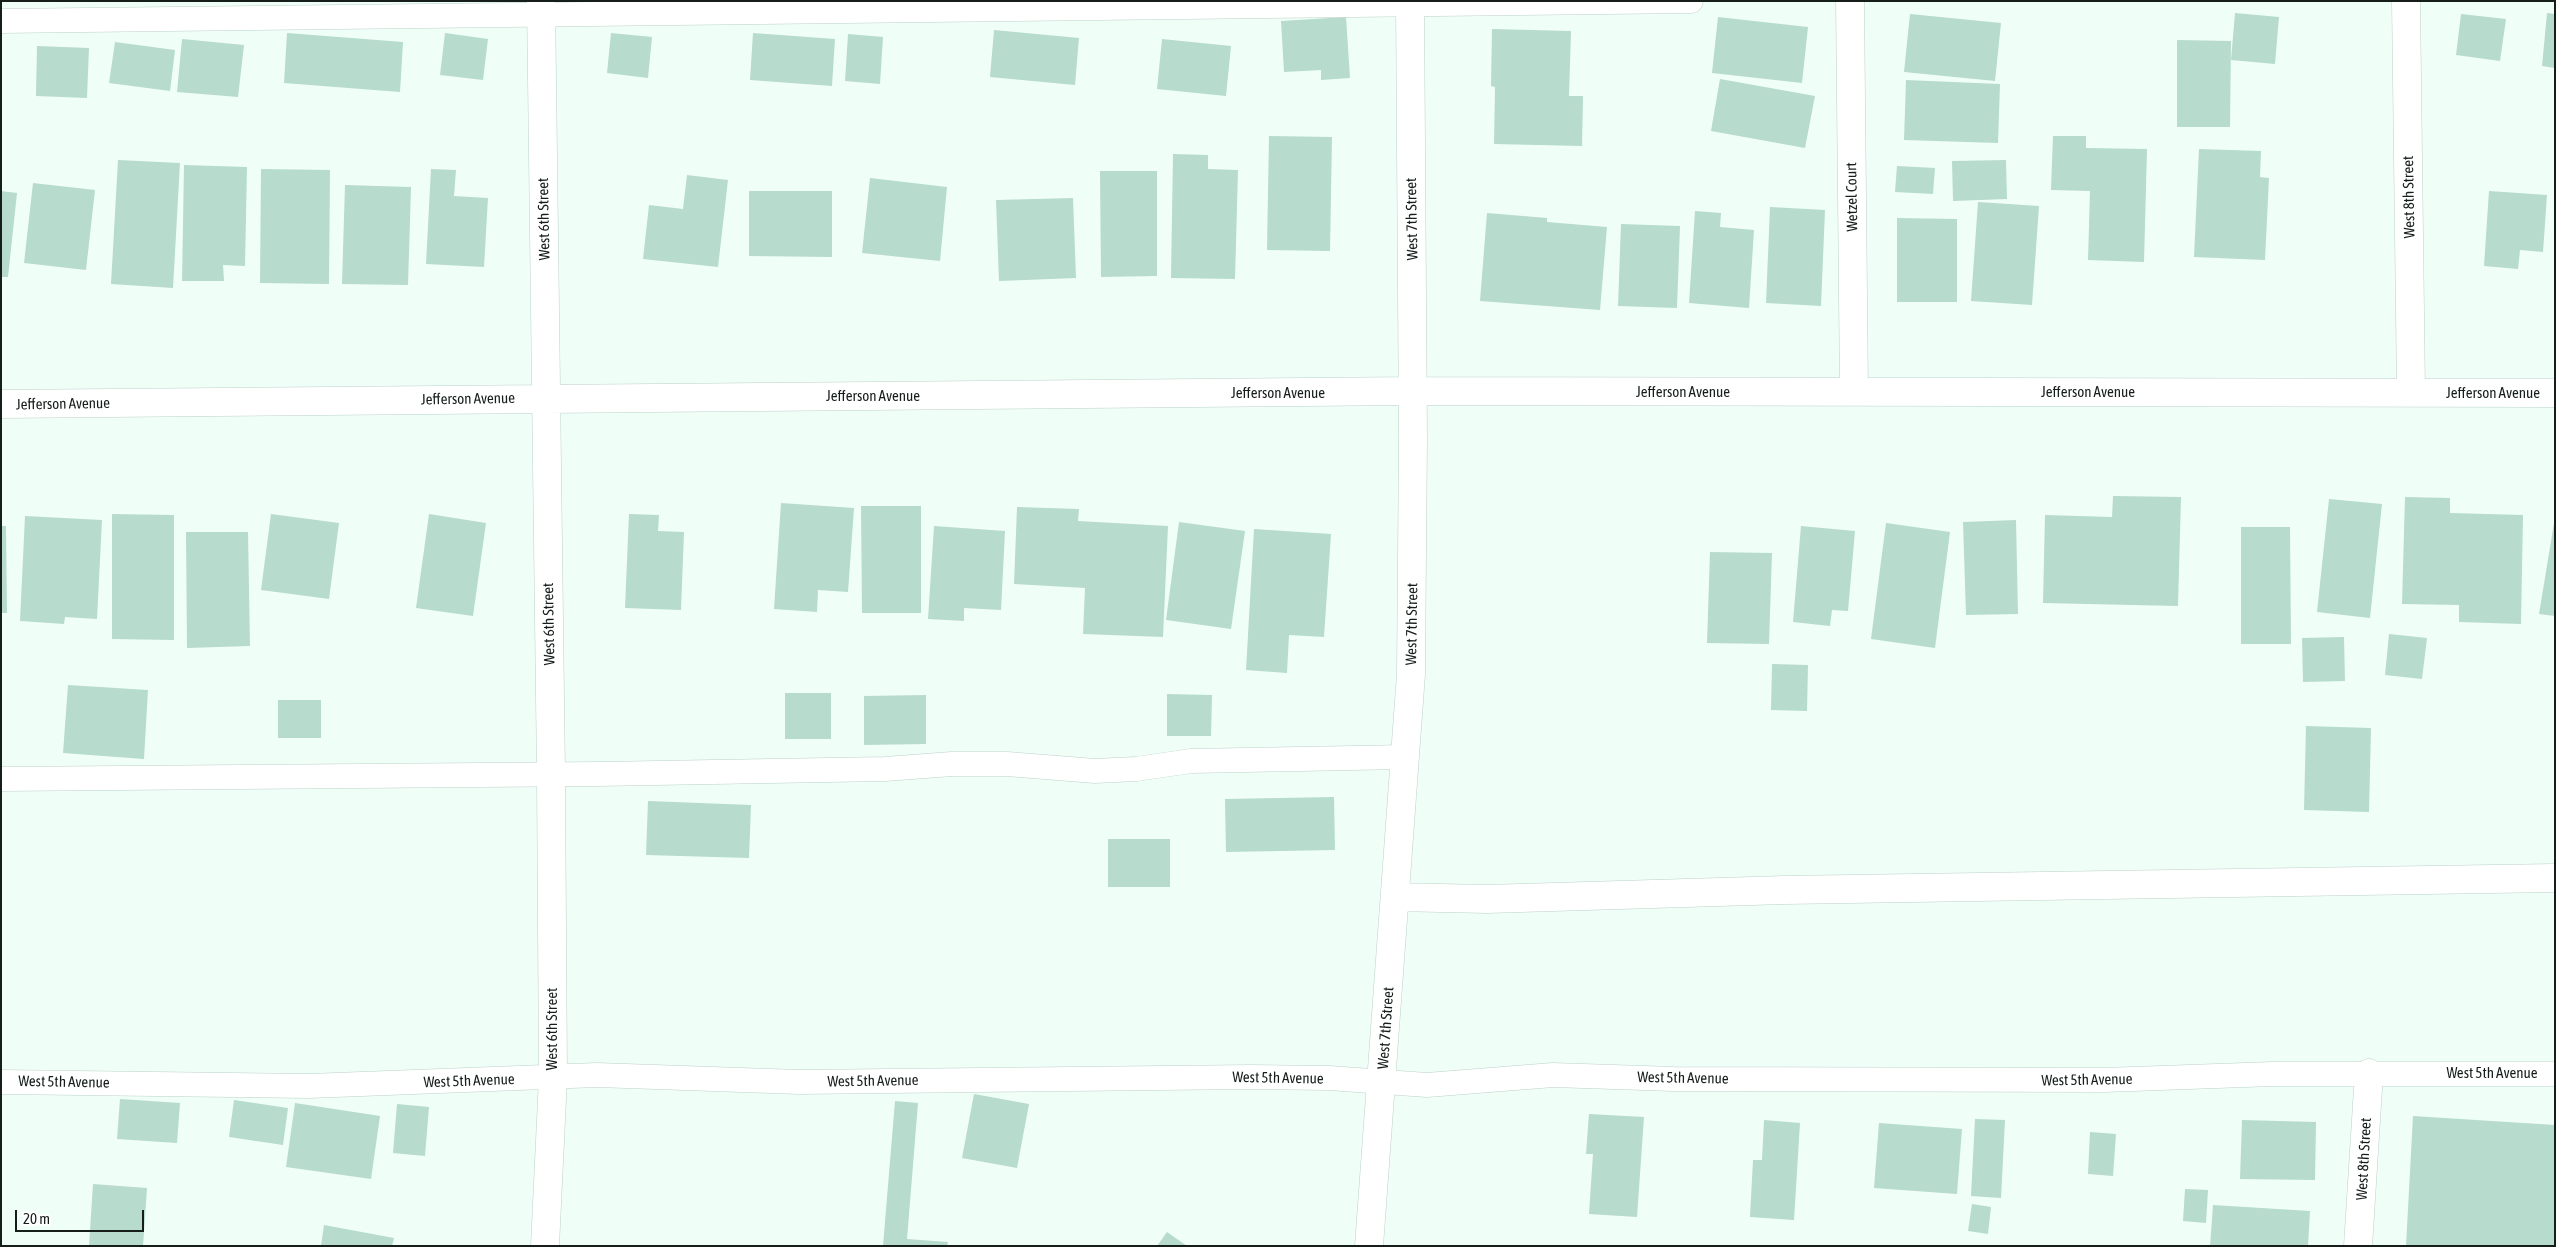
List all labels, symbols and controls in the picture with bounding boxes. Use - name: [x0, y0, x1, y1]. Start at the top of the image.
- street label: West 8th Street: [2399, 156, 2419, 238]
- street label: Wetzel Court: [1842, 162, 1862, 232]
- street label: West 6th Street: [534, 178, 554, 260]
- street label: West 7th Street: [1402, 178, 1422, 260]
- street label: Jefferson Avenue: [1636, 383, 1730, 401]
- street label: Jefferson Avenue: [2041, 383, 2135, 401]
- street label: Jefferson Avenue: [1231, 384, 1325, 402]
- street label: Jefferson Avenue: [2446, 384, 2540, 402]
- street label: Jefferson Avenue: [826, 387, 920, 405]
- street label: Jefferson Avenue: [421, 389, 515, 409]
- street label: Jefferson Avenue: [16, 394, 110, 414]
- street label: West 6th Street: [539, 583, 559, 665]
- street label: West 7th Street: [1402, 583, 1422, 665]
- street label: West 7th Street: [1374, 986, 1398, 1070]
- street label: West 6th Street: [543, 988, 561, 1070]
- street label: West 5th Avenue: [2446, 1064, 2538, 1082]
- street label: West 5th Avenue: [1232, 1068, 1324, 1088]
- street label: West 5th Avenue: [1637, 1068, 1729, 1088]
- street label: West 5th Avenue: [423, 1070, 515, 1092]
- street label: West 5th Avenue: [2041, 1070, 2133, 1090]
- street label: West 5th Avenue: [827, 1071, 919, 1091]
- street label: West 5th Avenue: [18, 1072, 110, 1092]
- street label: West 8th Street: [2353, 1117, 2375, 1201]
- scale bar: [18, 1200, 146, 1232]
- text: 20 m: [23, 1210, 50, 1227]

